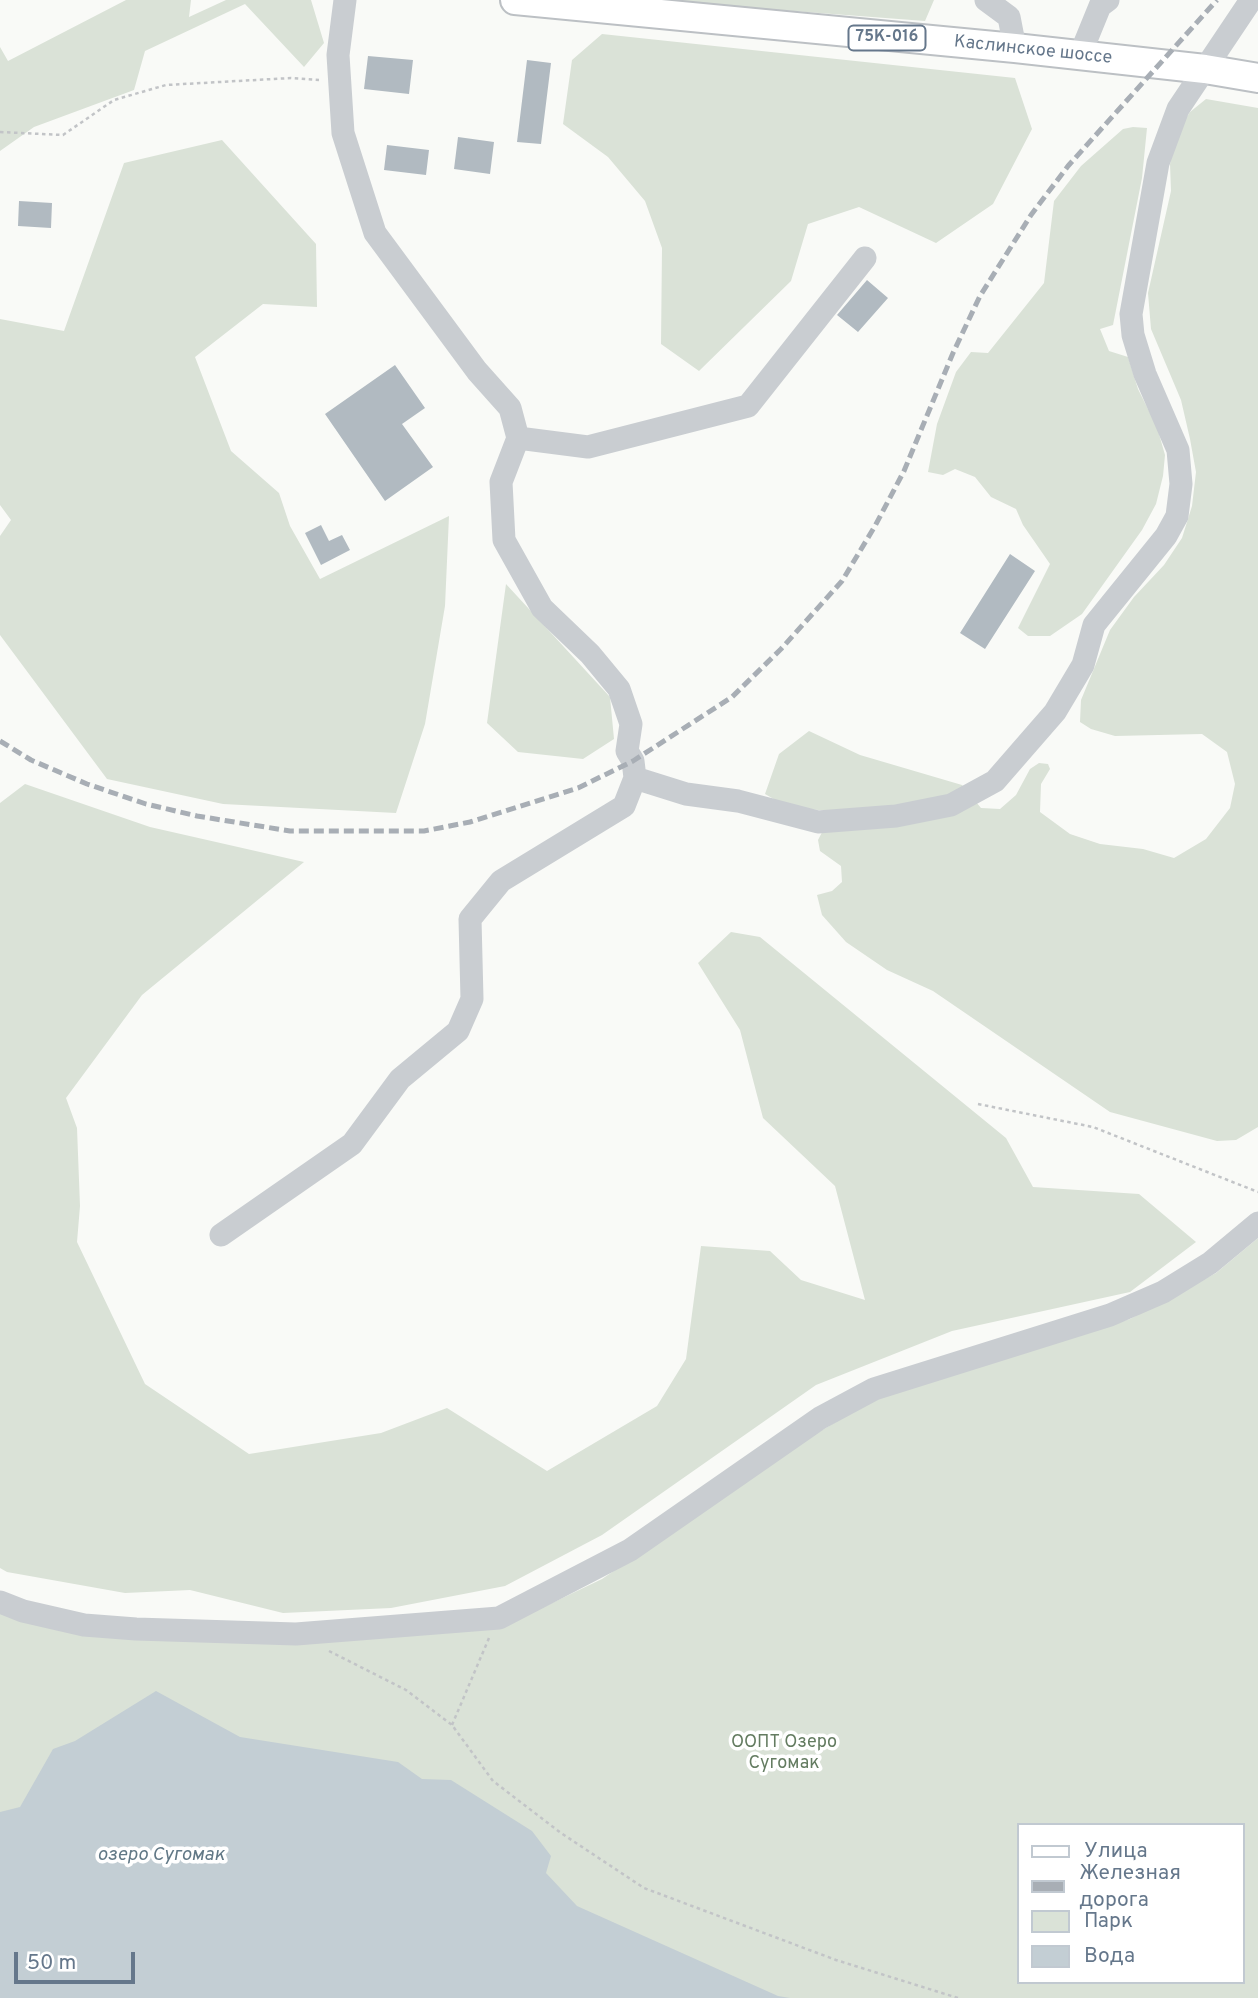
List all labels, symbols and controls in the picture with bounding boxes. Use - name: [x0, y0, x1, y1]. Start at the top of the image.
- road number: 75К-016: [848, 26, 926, 50]
- street label: Каслинское шоссе: [953, 32, 1113, 70]
- park label: ООПТ Озеро Сугомак: [731, 1732, 837, 1774]
- legend: [1016, 1823, 1244, 1984]
- text: Улица: [1084, 1838, 1148, 1865]
- water label: озеро Сугомак: [97, 1845, 225, 1867]
- text: Железная дорога: [1079, 1860, 1181, 1914]
- text: Парк: [1084, 1908, 1133, 1935]
- scale bar: [18, 1938, 138, 1982]
- text: Вода: [1084, 1943, 1135, 1970]
- text: 50 m: [27, 1950, 76, 1977]

